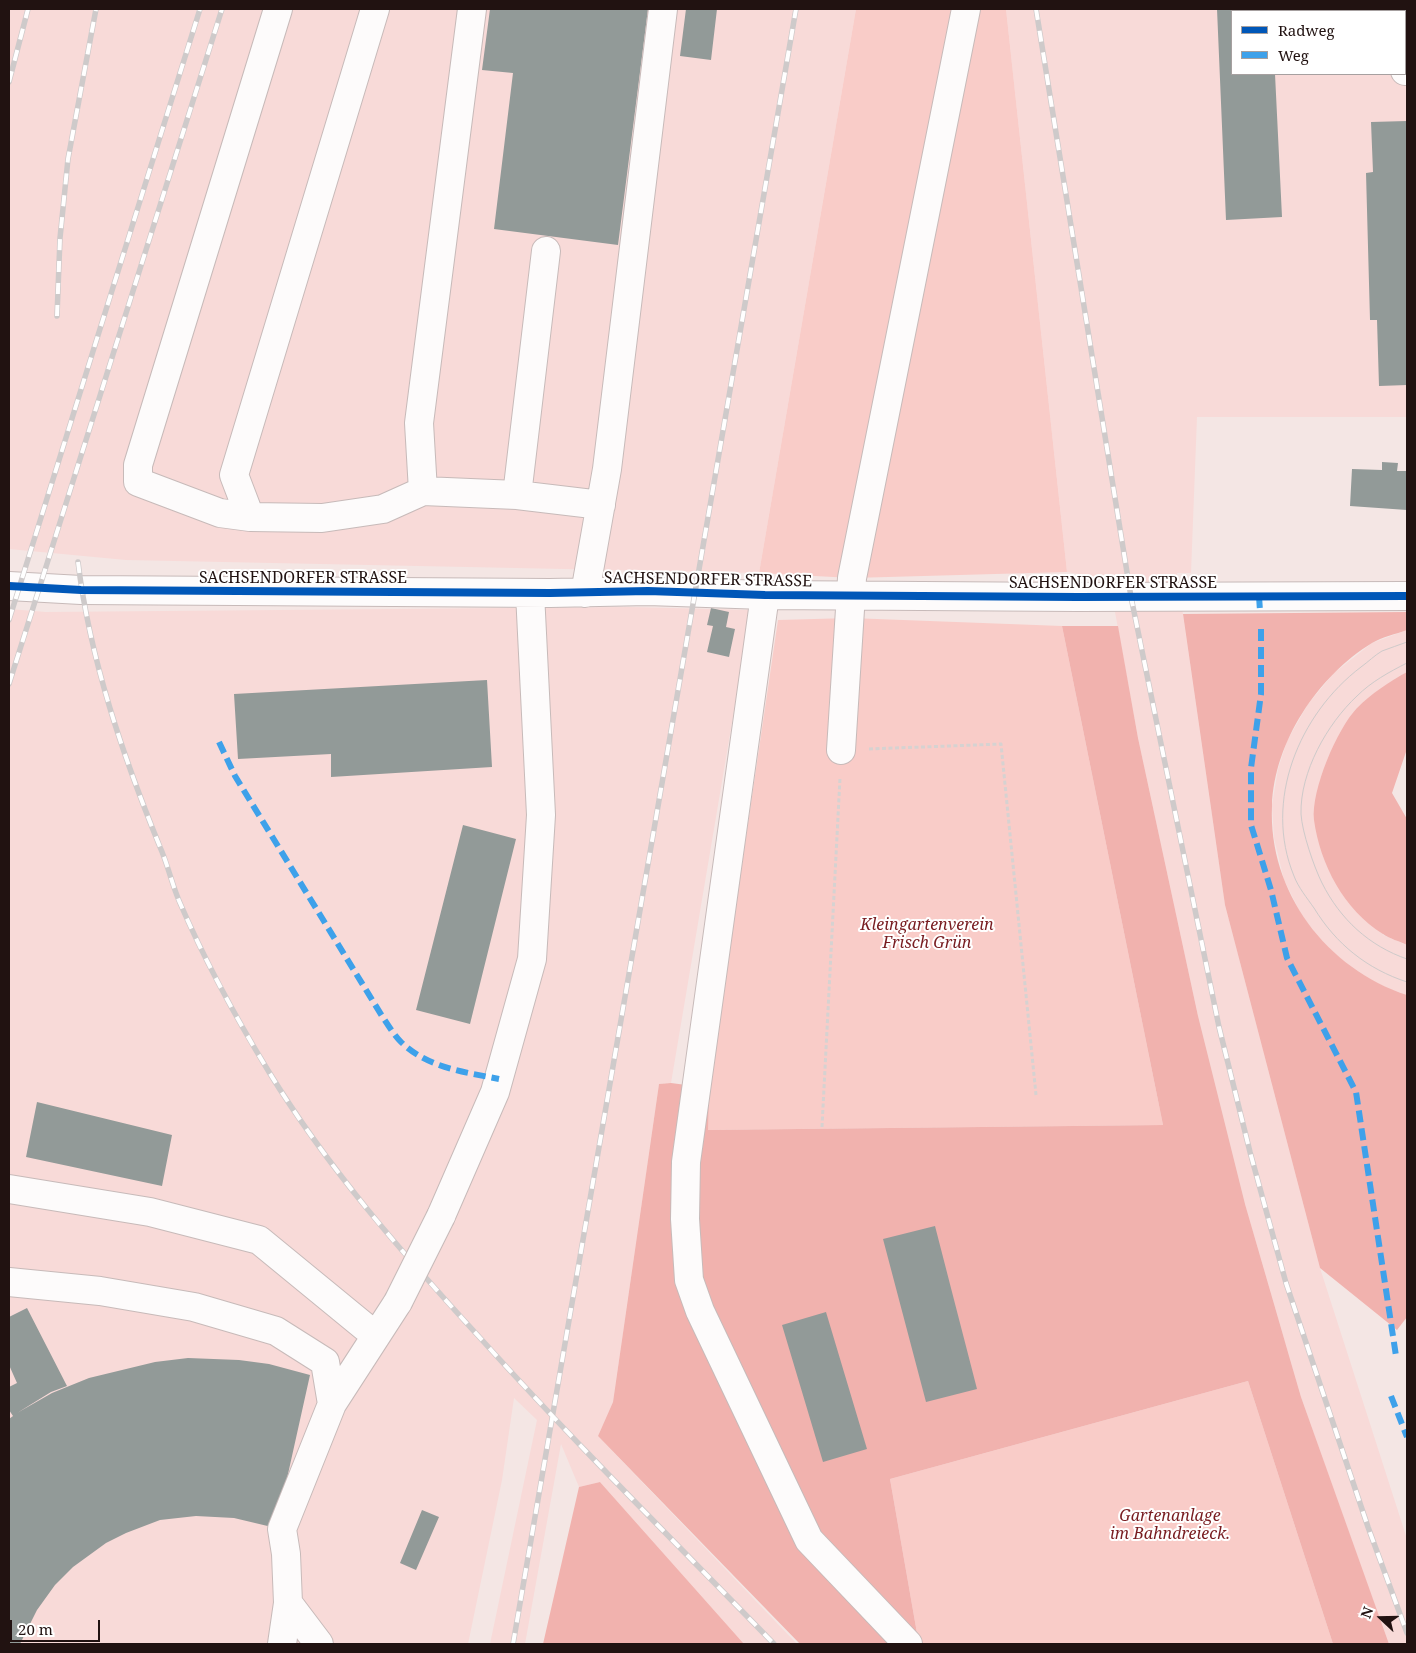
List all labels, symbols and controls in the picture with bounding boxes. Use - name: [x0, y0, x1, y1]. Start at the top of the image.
- legend: [1231, 10, 1406, 75]
- text: Radweg: [1278, 20, 1335, 40]
- text: Weg: [1278, 45, 1309, 65]
- street label: SACHSENDORFER STRASSE: [199, 568, 407, 588]
- street label: SACHSENDORFER STRASSE: [604, 569, 812, 591]
- street label: SACHSENDORFER STRASSE: [1009, 573, 1217, 593]
- park label: Kleingartenverein Frisch Grün: [860, 915, 994, 953]
- park label: Gartenanlage im Bahndreieck.: [1110, 1506, 1230, 1544]
- north arrow: [1356, 1593, 1406, 1643]
- text: N: [1356, 1604, 1377, 1621]
- scale bar: [12, 1610, 102, 1642]
- text: 20 m: [18, 1619, 53, 1639]

